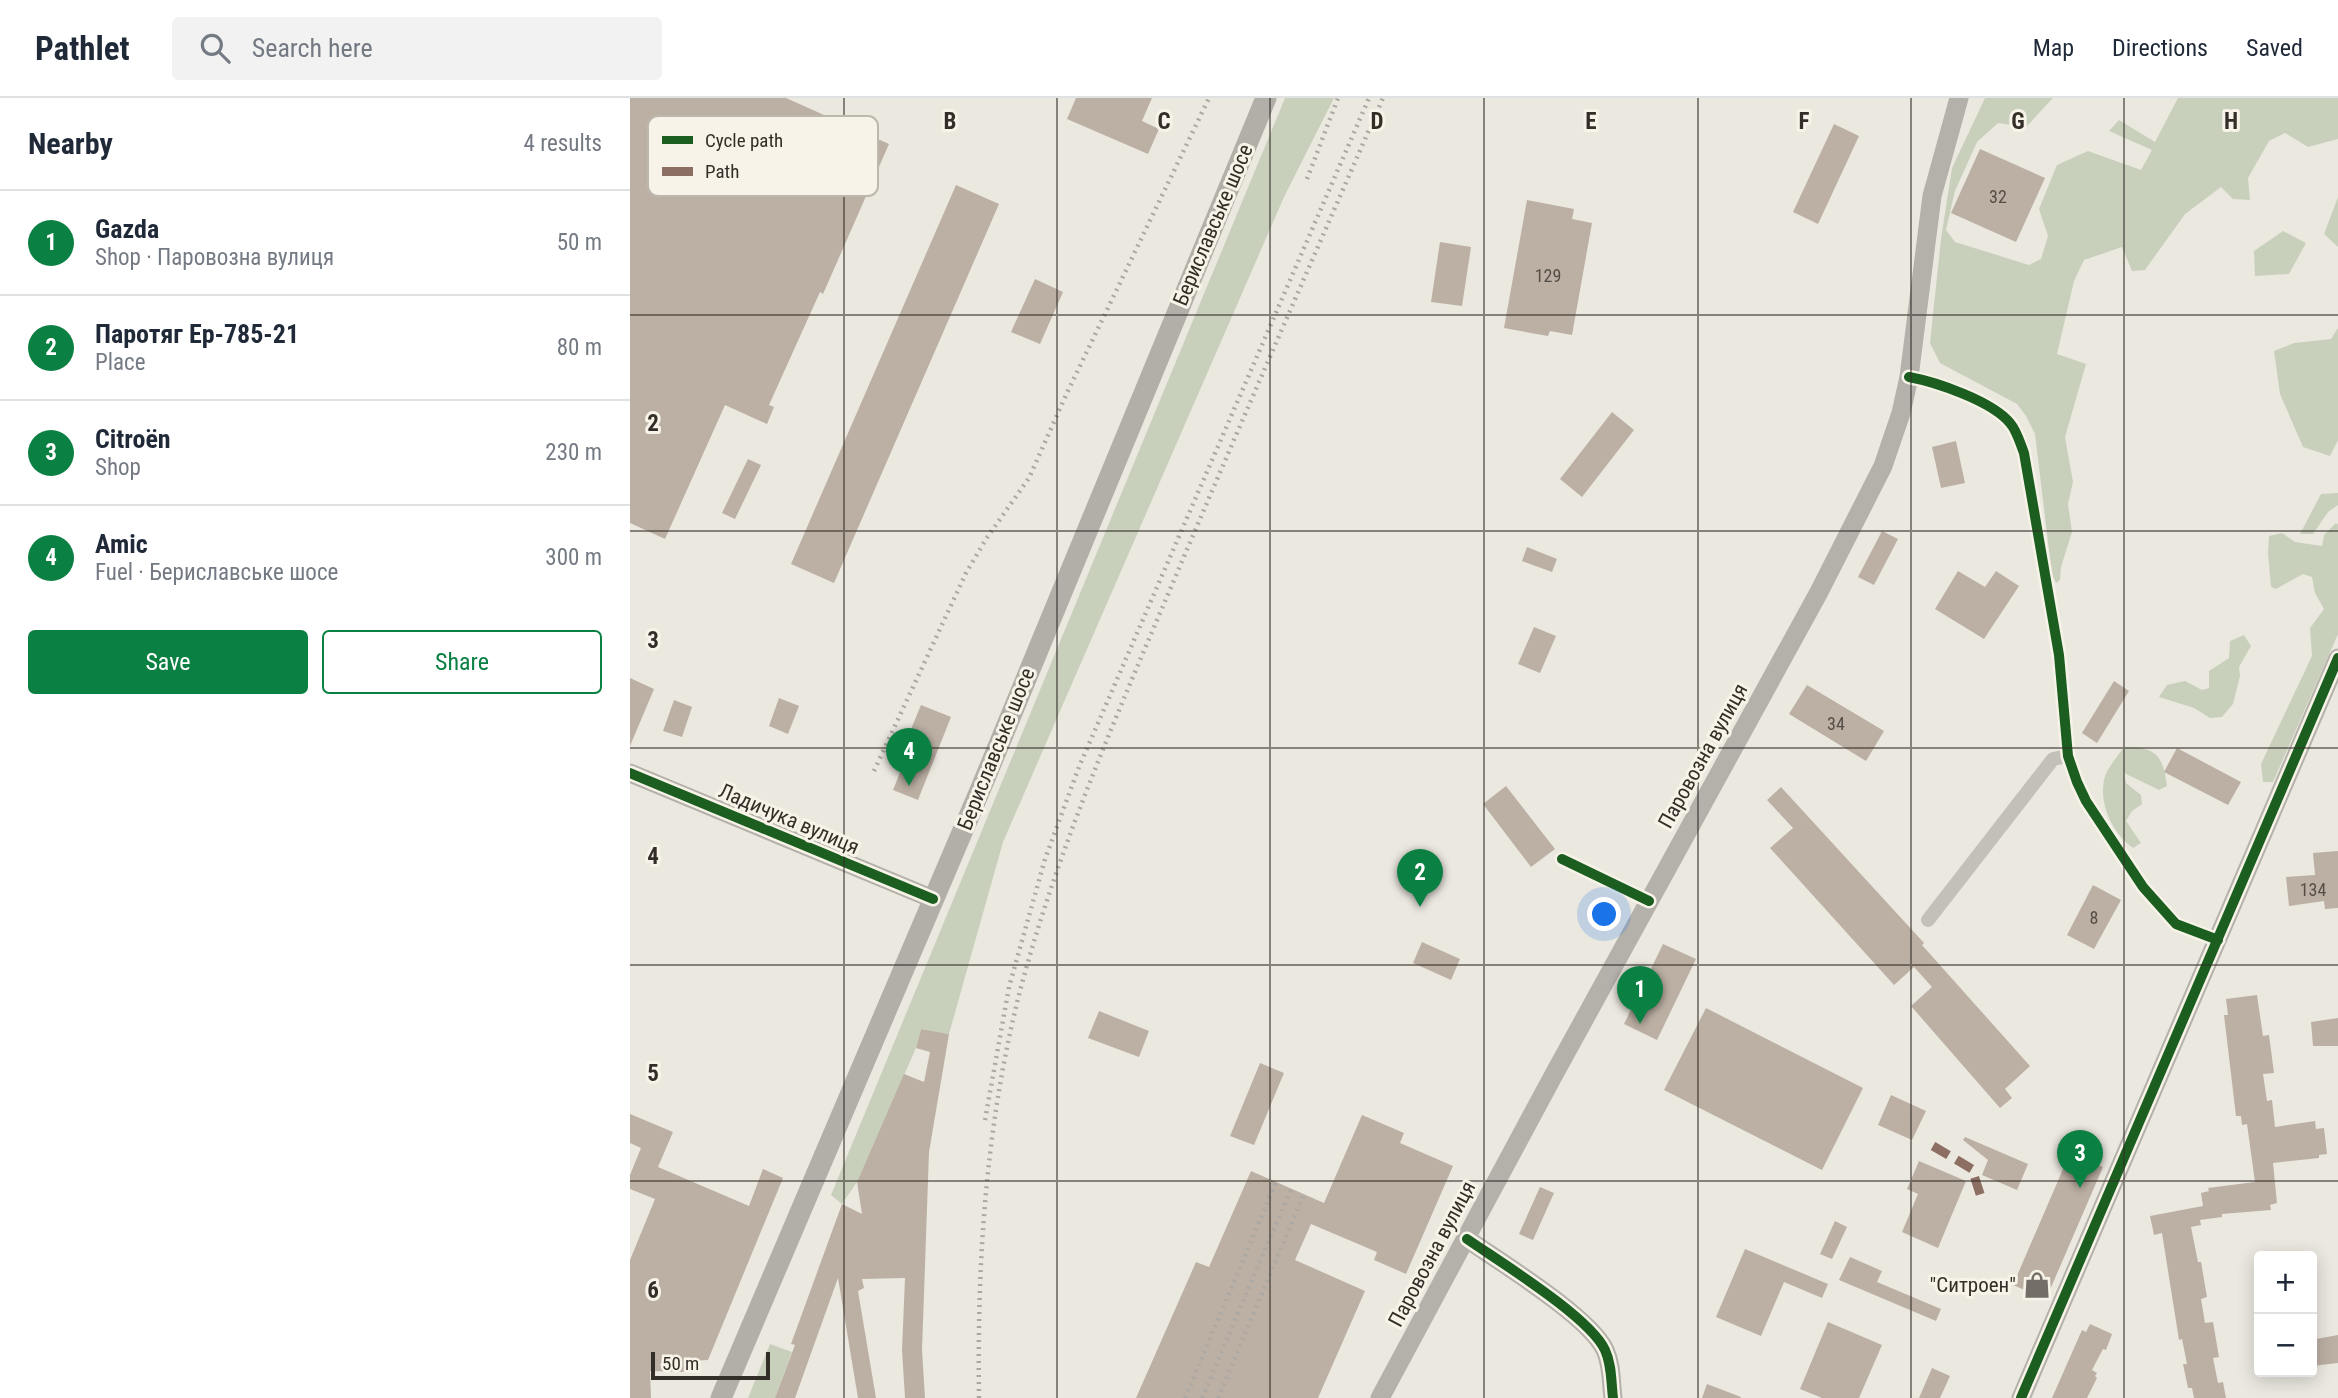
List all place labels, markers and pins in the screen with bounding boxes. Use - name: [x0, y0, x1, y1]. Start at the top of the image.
- pin: 4: [886, 728, 932, 786]
- pin: 2: [1397, 849, 1443, 907]
- pin: 1: [1617, 966, 1663, 1024]
- pin: 3: [2057, 1130, 2103, 1188]
- shop icon: "Ситроен": [2022, 1270, 2052, 1300]
- place label: "Ситроен": [1930, 1273, 2016, 1297]

